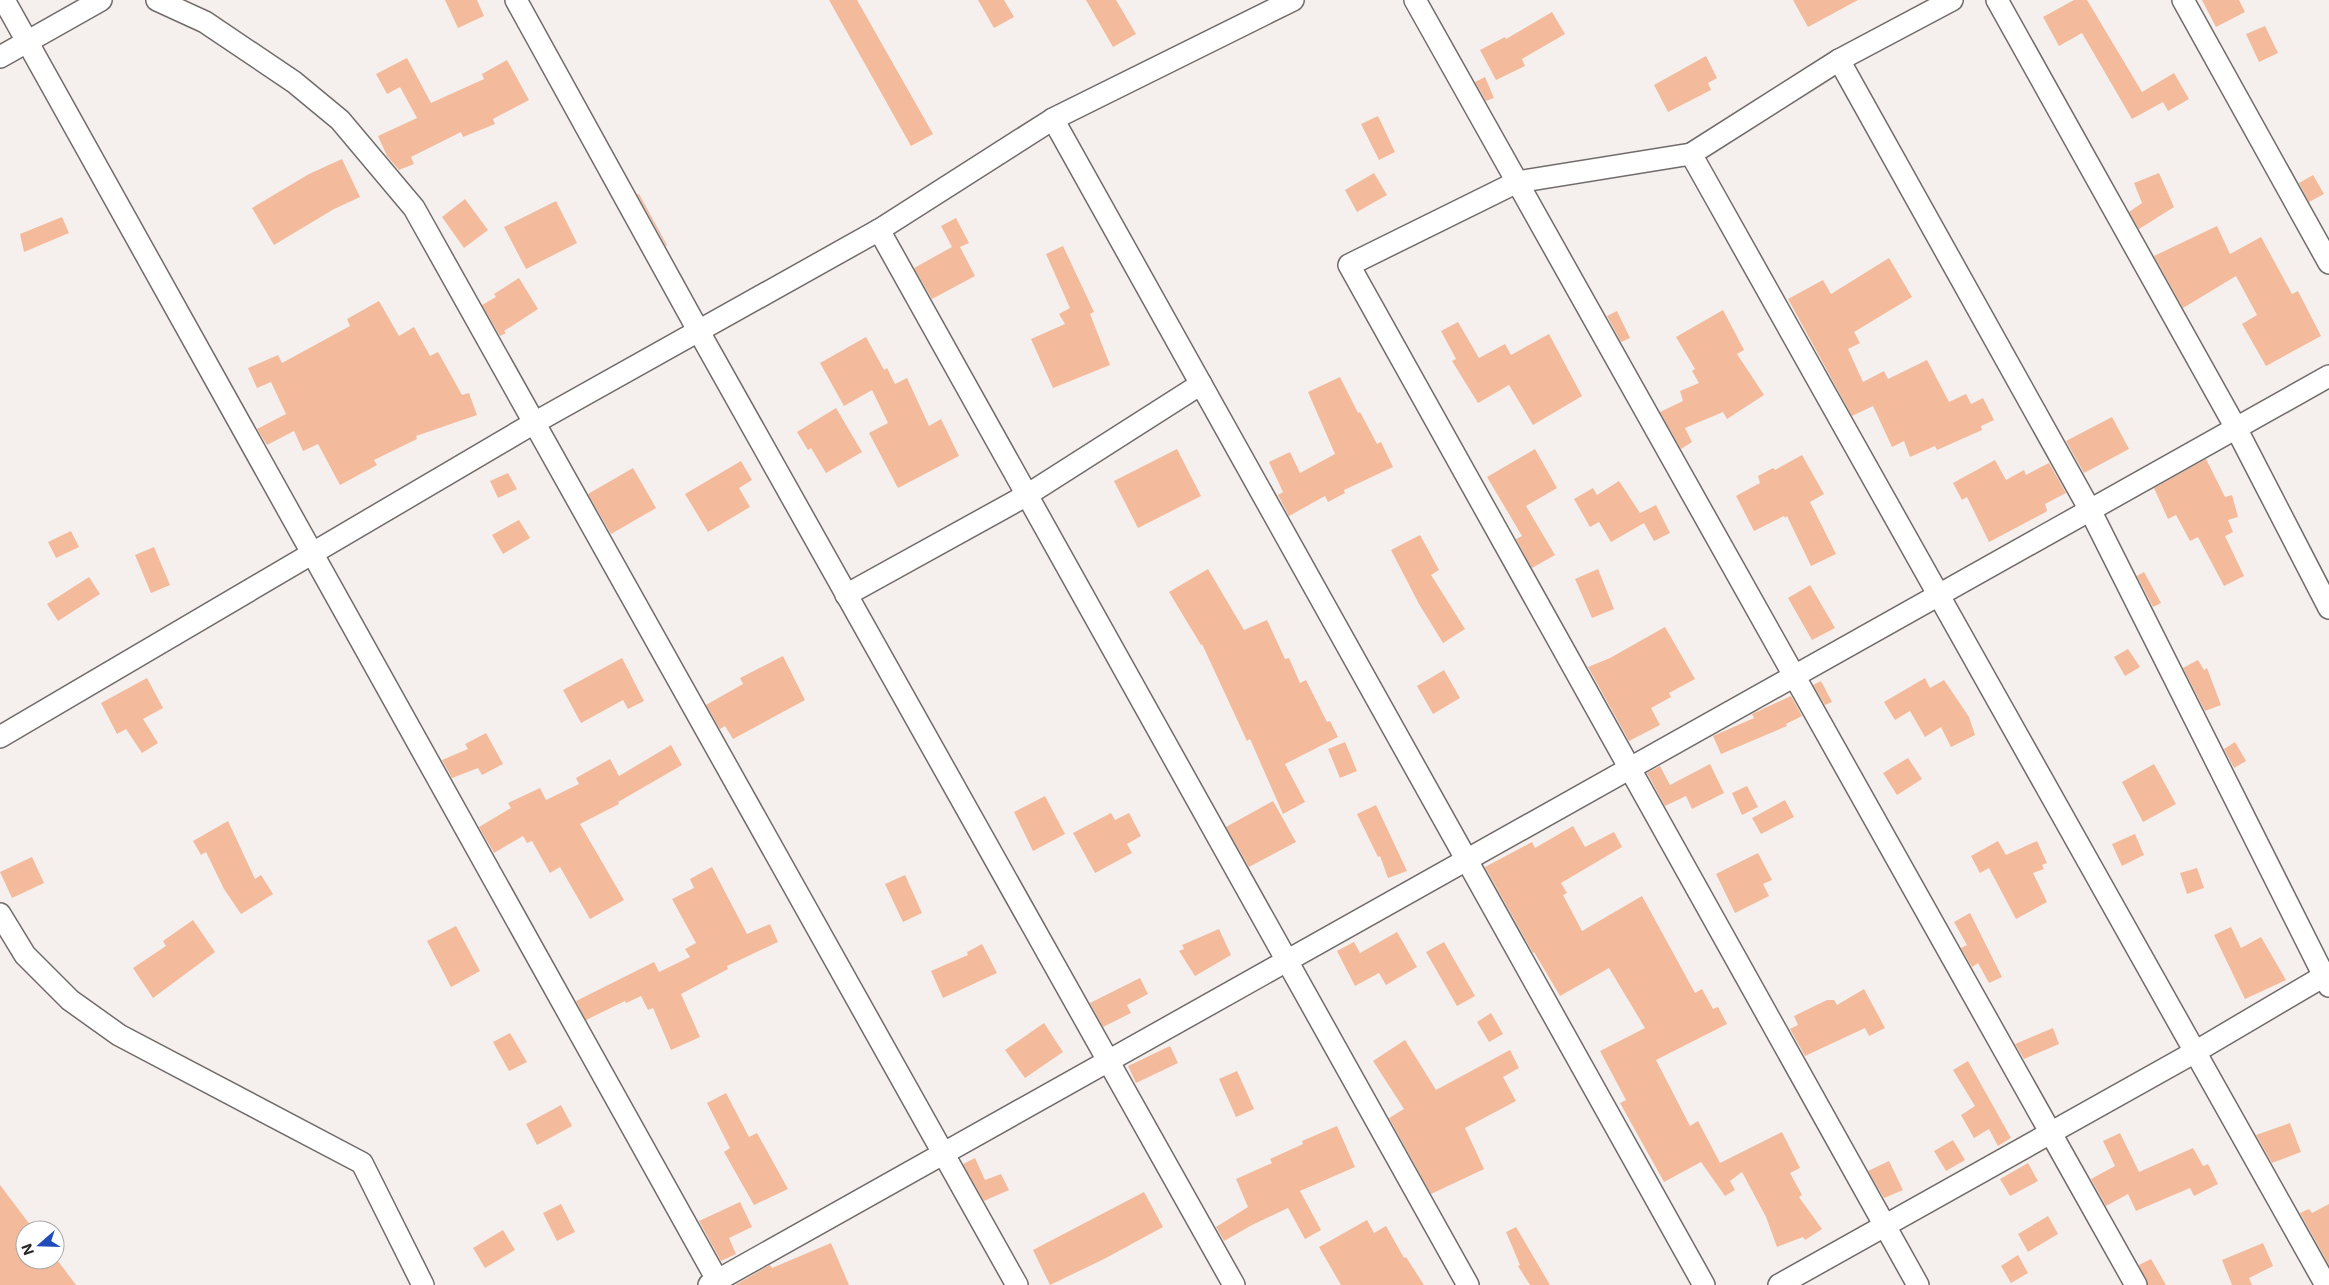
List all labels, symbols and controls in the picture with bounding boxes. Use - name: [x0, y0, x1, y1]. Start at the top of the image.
- north arrow: [15, 1220, 65, 1270]
- text: N: [18, 1242, 37, 1258]

